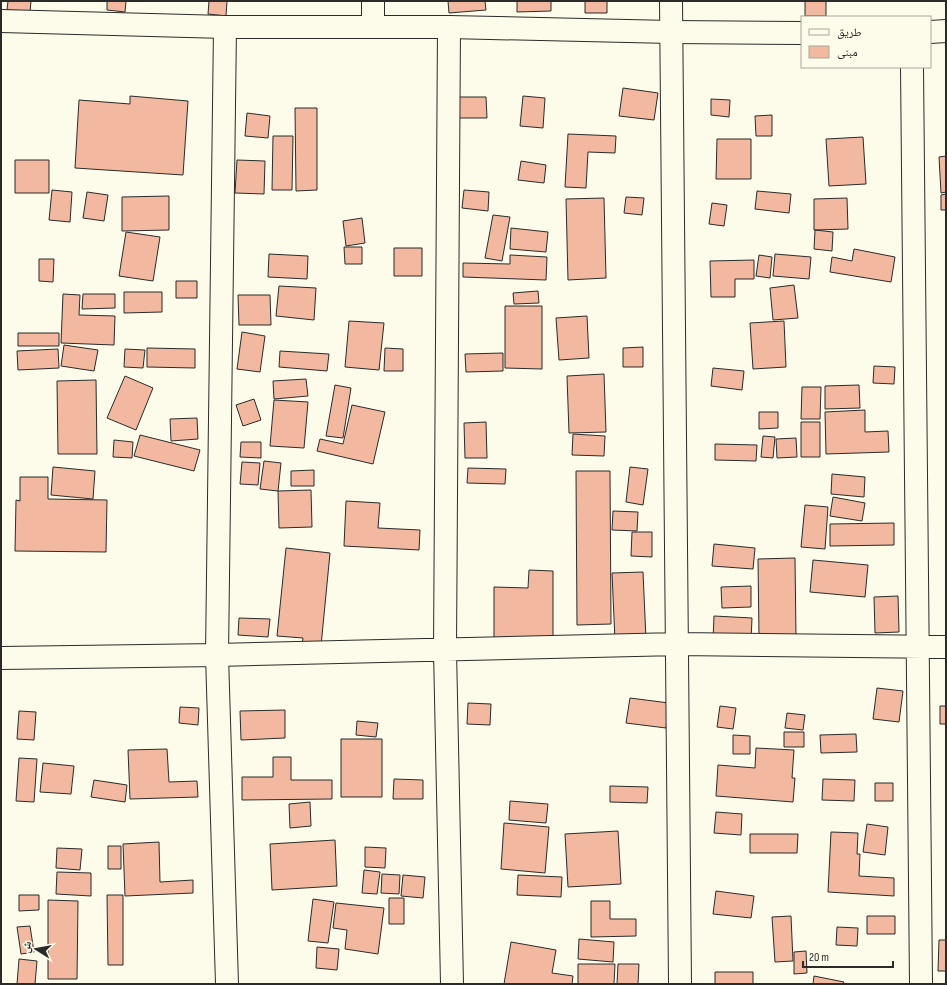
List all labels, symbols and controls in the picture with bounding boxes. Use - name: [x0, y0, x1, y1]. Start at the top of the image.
- legend: [801, 16, 931, 68]
- text: طريق: [837, 25, 862, 40]
- text: مبنى: [837, 45, 858, 60]
- north arrow: [16, 929, 56, 969]
- text: ش: [19, 940, 35, 954]
- scale bar: [803, 943, 893, 969]
- text: 20 m: [809, 950, 829, 965]

